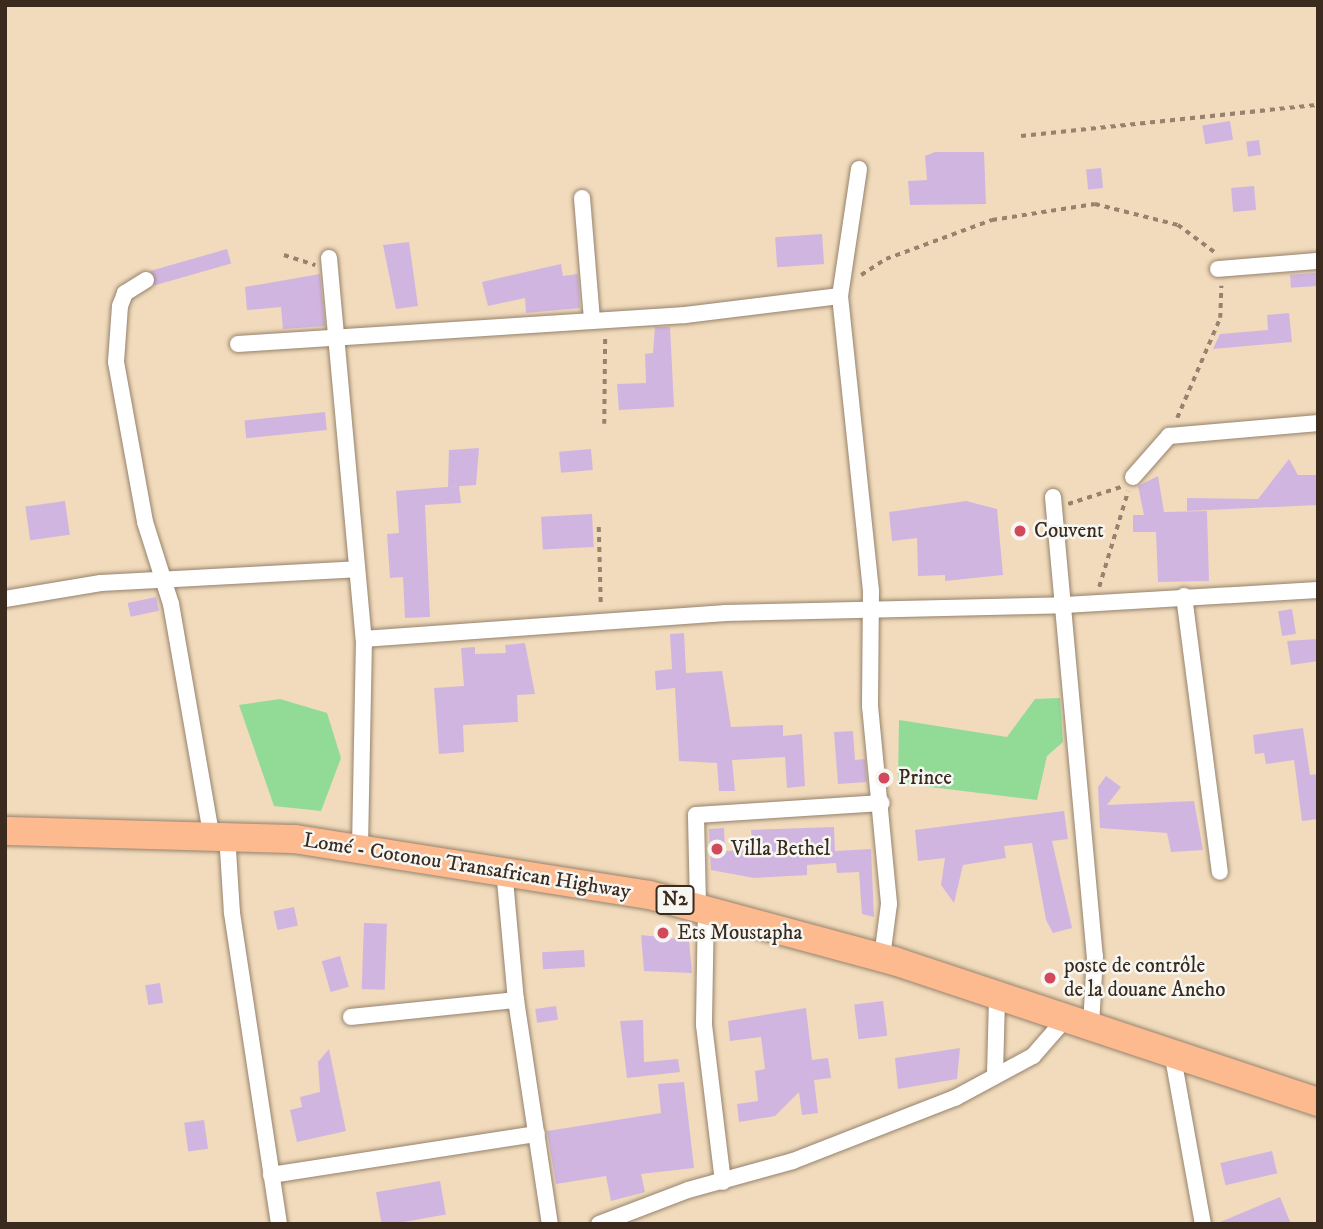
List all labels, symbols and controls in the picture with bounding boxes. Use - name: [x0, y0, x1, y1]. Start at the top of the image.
- place label: Couvent: [1034, 518, 1104, 544]
- marker: Couvent: [1012, 523, 1028, 539]
- place label: Prince: [898, 765, 952, 791]
- marker: Prince: [876, 770, 892, 786]
- street label: Lomé - Cotonou Transafrican Highway: [301, 828, 633, 904]
- place label: Villa Bethel: [731, 836, 830, 862]
- marker: Villa Bethel: [709, 841, 725, 857]
- road number: N2: [654, 885, 696, 916]
- place label: Ets Moustapha: [677, 920, 802, 946]
- marker: Ets Moustapha: [655, 925, 671, 941]
- place label: poste de contrôle de la douane Aneho: [1064, 953, 1225, 1003]
- marker: poste de contrôle de la douane Aneho: [1042, 970, 1058, 986]

